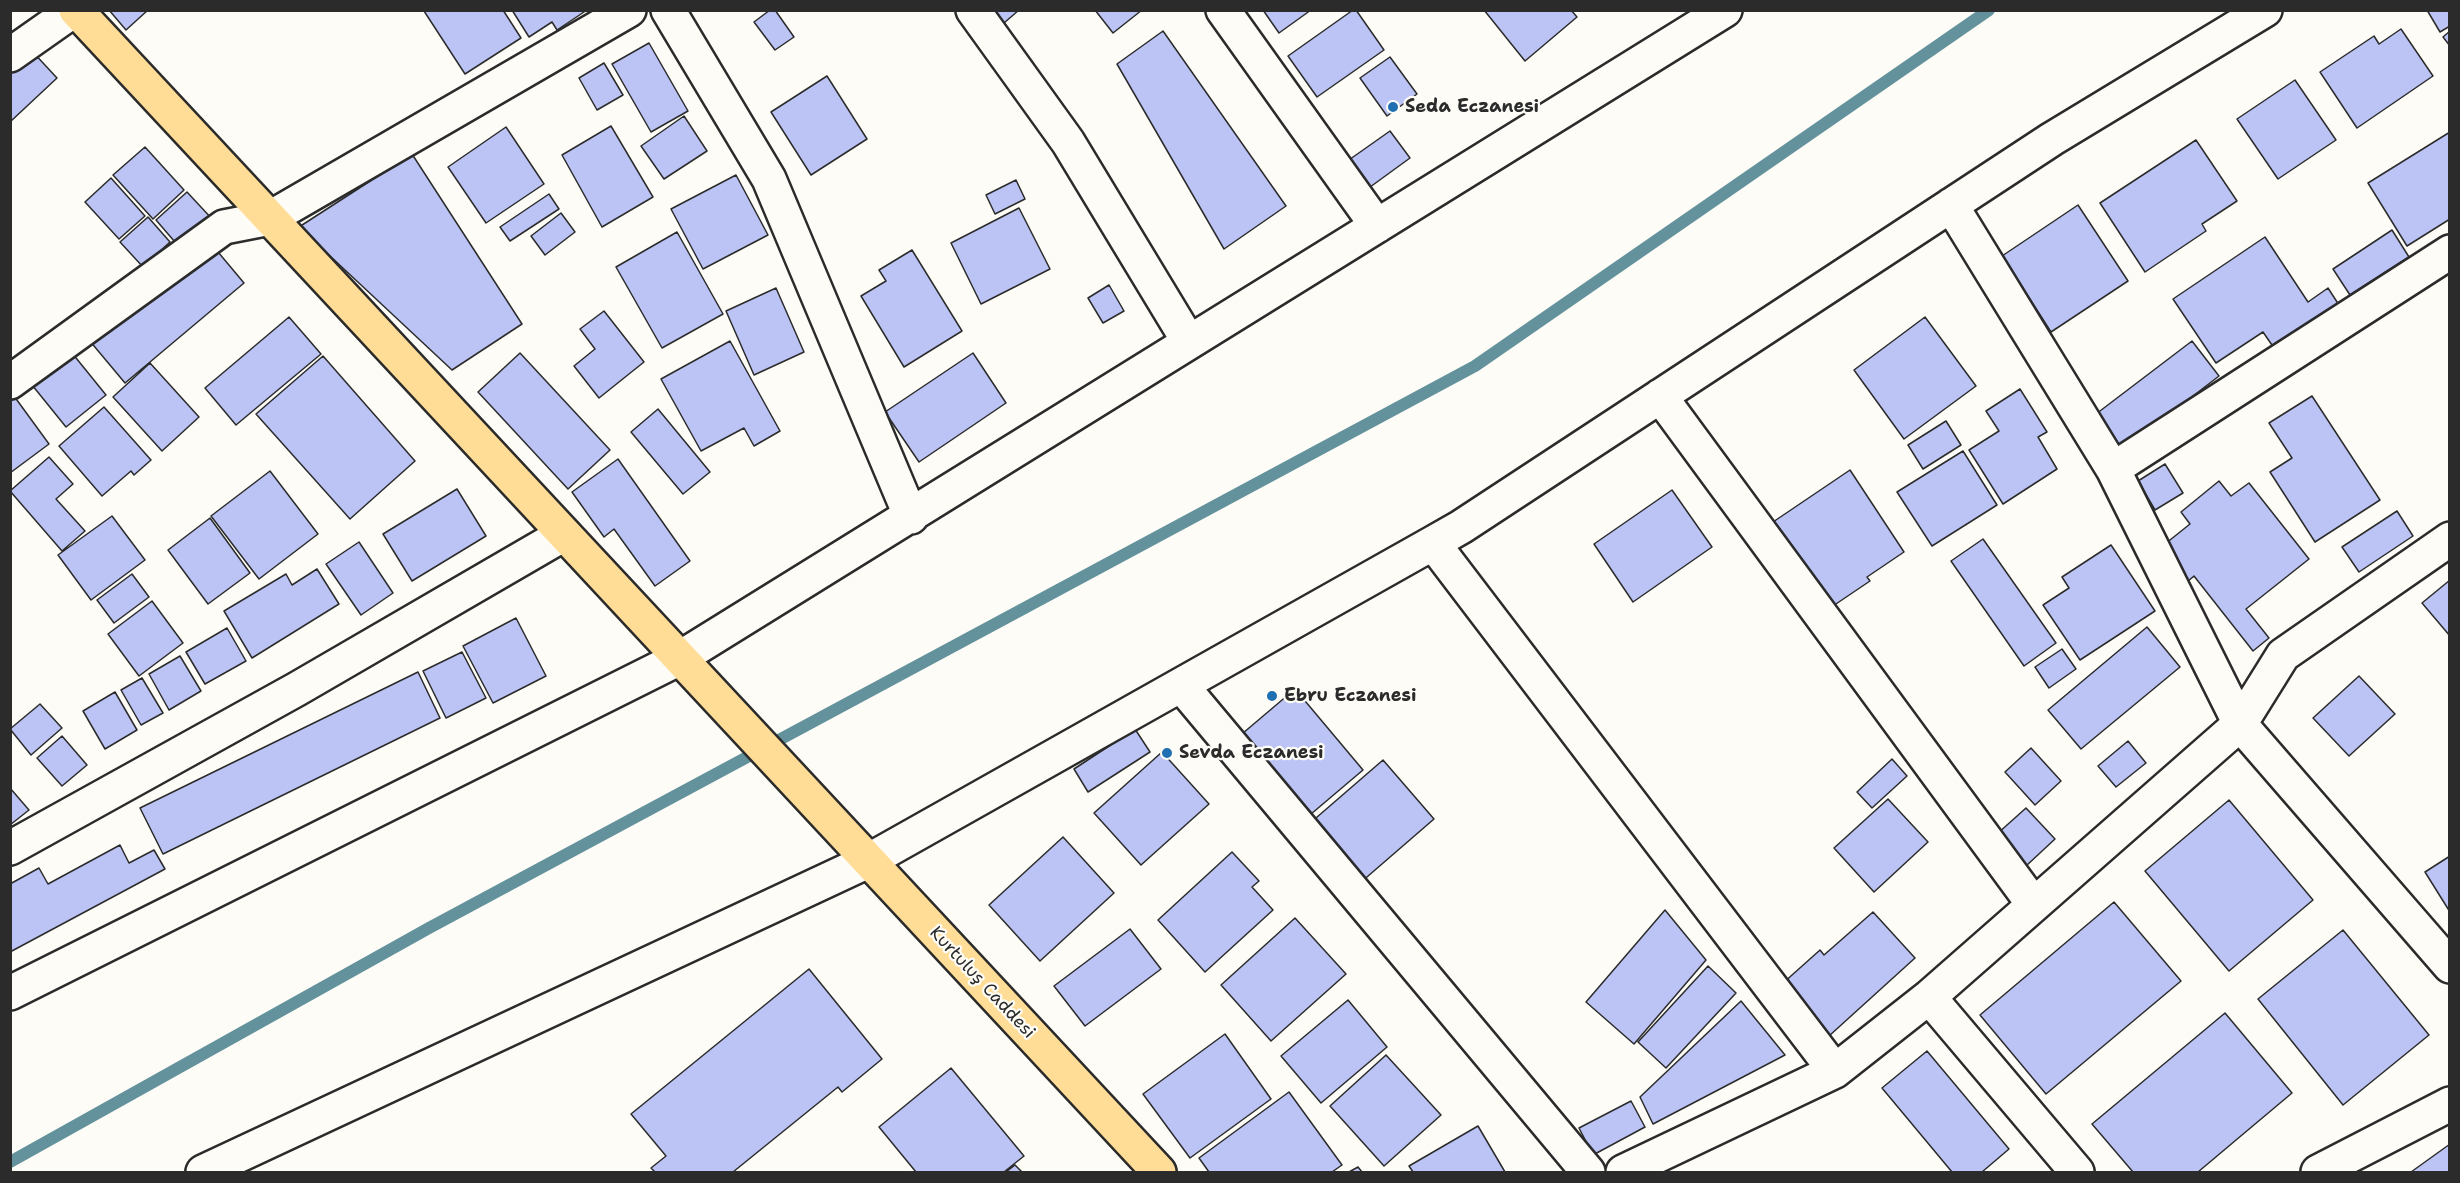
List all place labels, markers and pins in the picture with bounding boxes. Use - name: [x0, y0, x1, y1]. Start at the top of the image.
- place label: Seda Eczanesi: [1405, 96, 1539, 118]
- marker: Seda Eczanesi: [1386, 100, 1400, 114]
- place label: Ebru Eczanesi: [1284, 685, 1416, 707]
- marker: Ebru Eczanesi: [1265, 689, 1279, 703]
- place label: Sevda Eczanesi: [1179, 742, 1324, 764]
- marker: Sevda Eczanesi: [1160, 746, 1174, 760]

